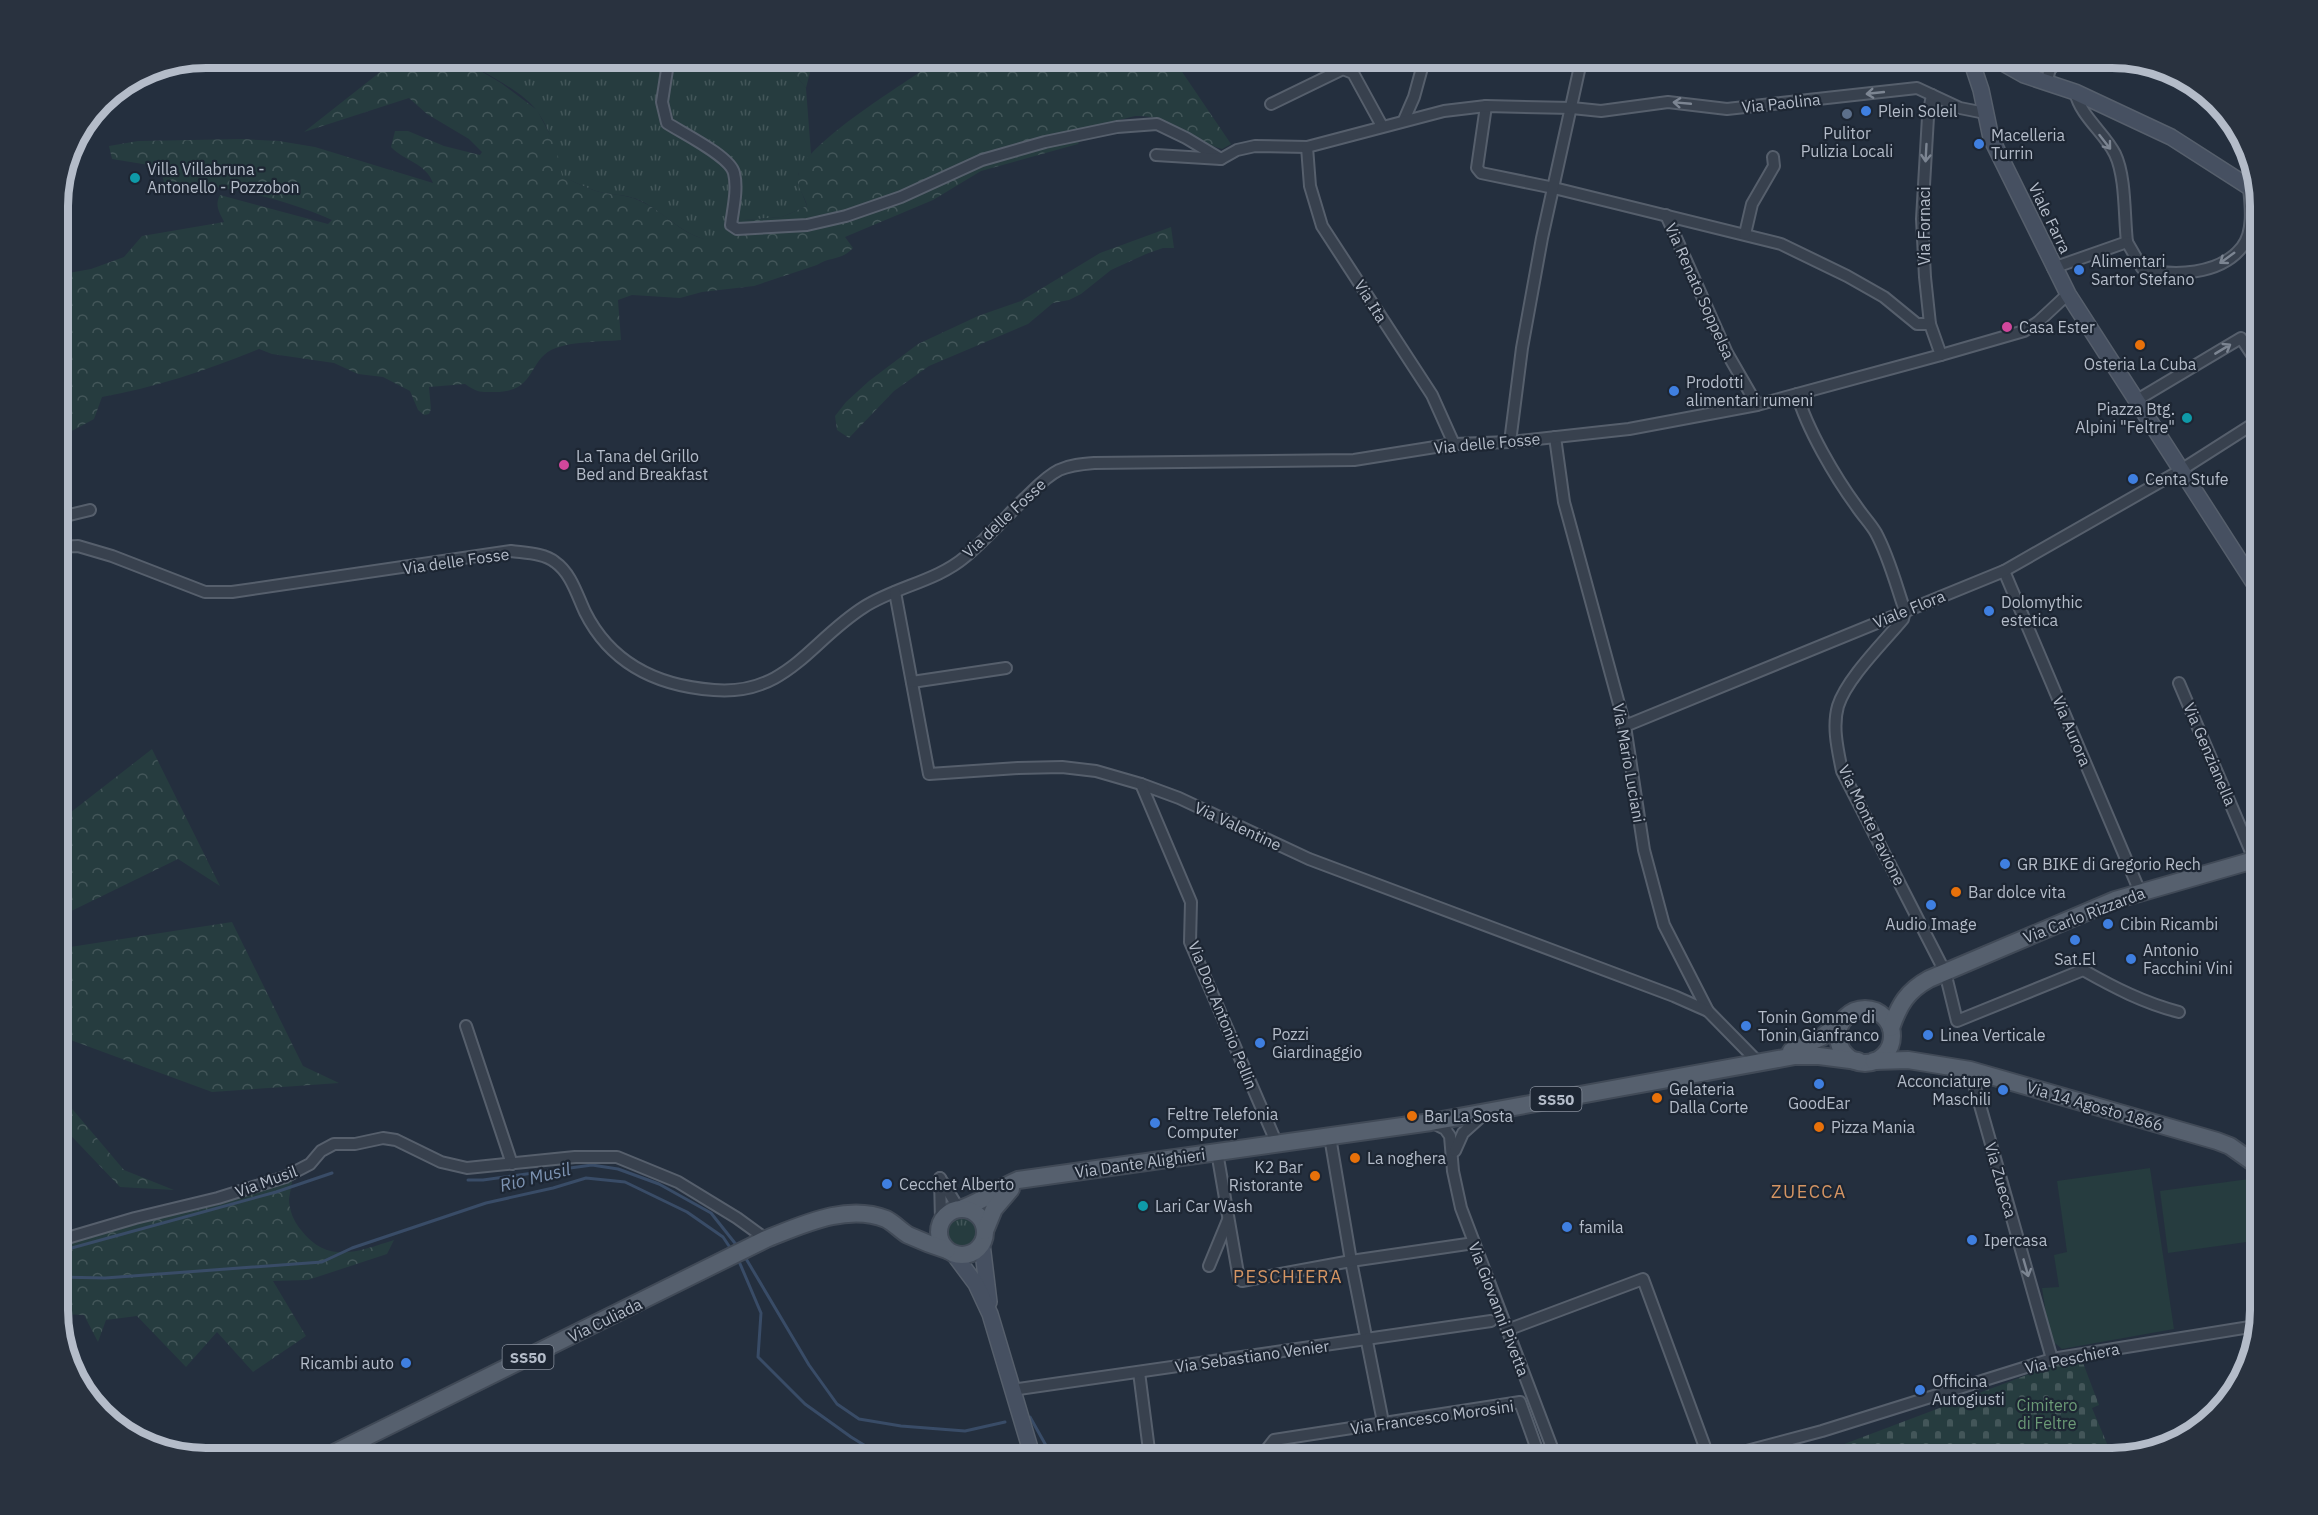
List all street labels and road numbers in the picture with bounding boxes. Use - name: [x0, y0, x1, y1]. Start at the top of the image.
- street label: Via Paolina: [1741, 89, 1822, 117]
- street label: Viale Farra: [2024, 179, 2076, 257]
- street label: Via Fornaci: [1914, 186, 1934, 266]
- street label: Via Renato Soppelsa: [1661, 220, 1739, 363]
- street label: Via Ita: [1350, 276, 1392, 326]
- street label: Via delle Fosse: [1433, 428, 1541, 458]
- street label: Via delle Fosse: [958, 474, 1050, 562]
- street label: Via delle Fosse: [402, 544, 511, 578]
- street label: Viale Flora: [1870, 585, 1948, 632]
- street label: Via Aurora: [2048, 693, 2096, 770]
- street label: Via Genzianella: [2179, 699, 2241, 809]
- street label: Via Mario Luciani: [1609, 702, 1649, 824]
- street label: Via Monte Pavione: [1834, 761, 1910, 889]
- street label: Via Valentine: [1191, 797, 1285, 855]
- street label: Via Carlo Rizzarda: [2020, 882, 2148, 947]
- street label: Via Don Antonio Pellin: [1184, 938, 1262, 1092]
- street label: Via 14 Agosto 1866: [2024, 1077, 2166, 1135]
- road number: SS50: [1530, 1087, 1582, 1111]
- street label: Via Zuecca: [1981, 1140, 2021, 1221]
- street label: Via Dante Alighieri: [1074, 1144, 1206, 1182]
- street label: Via Musil: [232, 1161, 300, 1201]
- street label: Via Giovanni Pivetta: [1464, 1239, 1534, 1379]
- street label: Via Culiada: [565, 1293, 646, 1346]
- street label: Via Sebastiano Venier: [1174, 1335, 1330, 1377]
- street label: Via Peschiera: [2023, 1338, 2122, 1378]
- road number: SS50: [502, 1345, 554, 1369]
- street label: Via Francesco Morosini: [1349, 1396, 1515, 1438]

